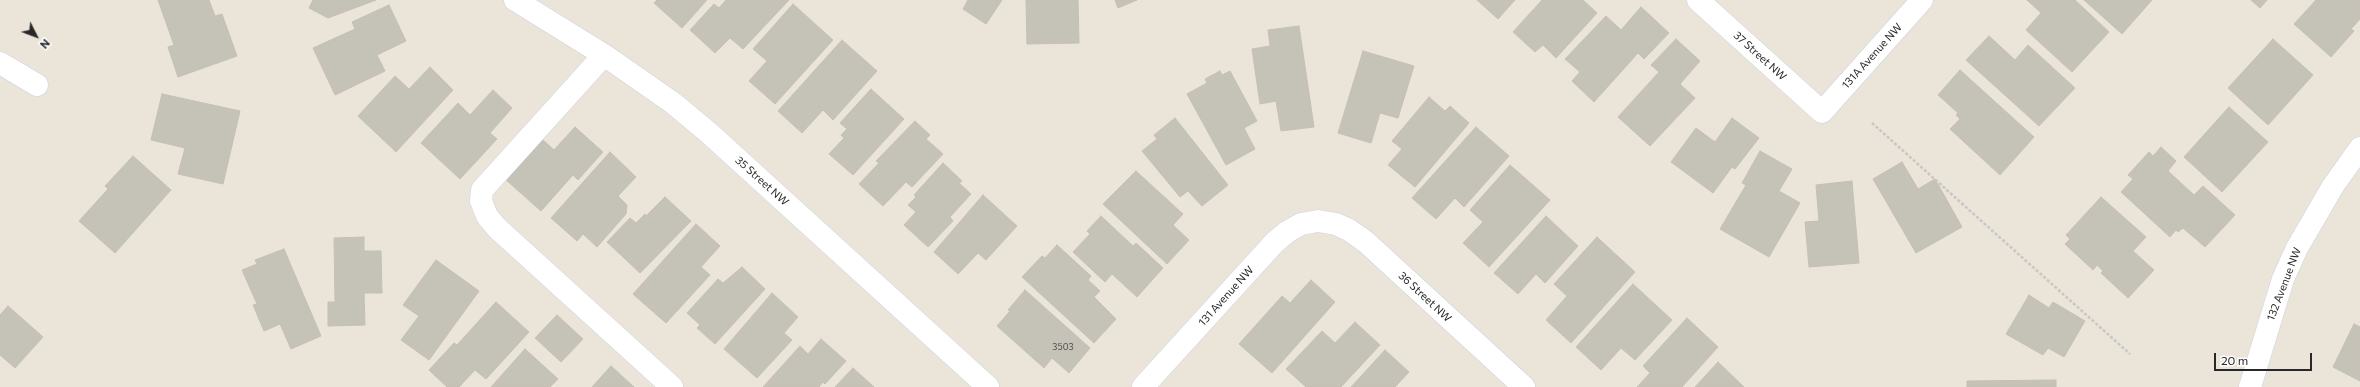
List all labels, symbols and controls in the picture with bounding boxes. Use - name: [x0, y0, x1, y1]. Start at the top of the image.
- north arrow: [16, 16, 56, 56]
- street label: 131A Avenue NW: [1839, 20, 1905, 92]
- street label: 37 Street NW: [1731, 29, 1789, 83]
- text: N: [38, 37, 53, 52]
- street label: 35 Street NW: [733, 154, 791, 208]
- street label: 132 Avenue NW: [2264, 245, 2304, 323]
- street label: 131 Avenue NW: [1196, 263, 1256, 329]
- street label: 36 Street NW: [1396, 269, 1454, 325]
- house number: 3503: [1052, 342, 1074, 352]
- scale bar: [2216, 345, 2314, 371]
- text: 20 m: [2221, 353, 2248, 367]

